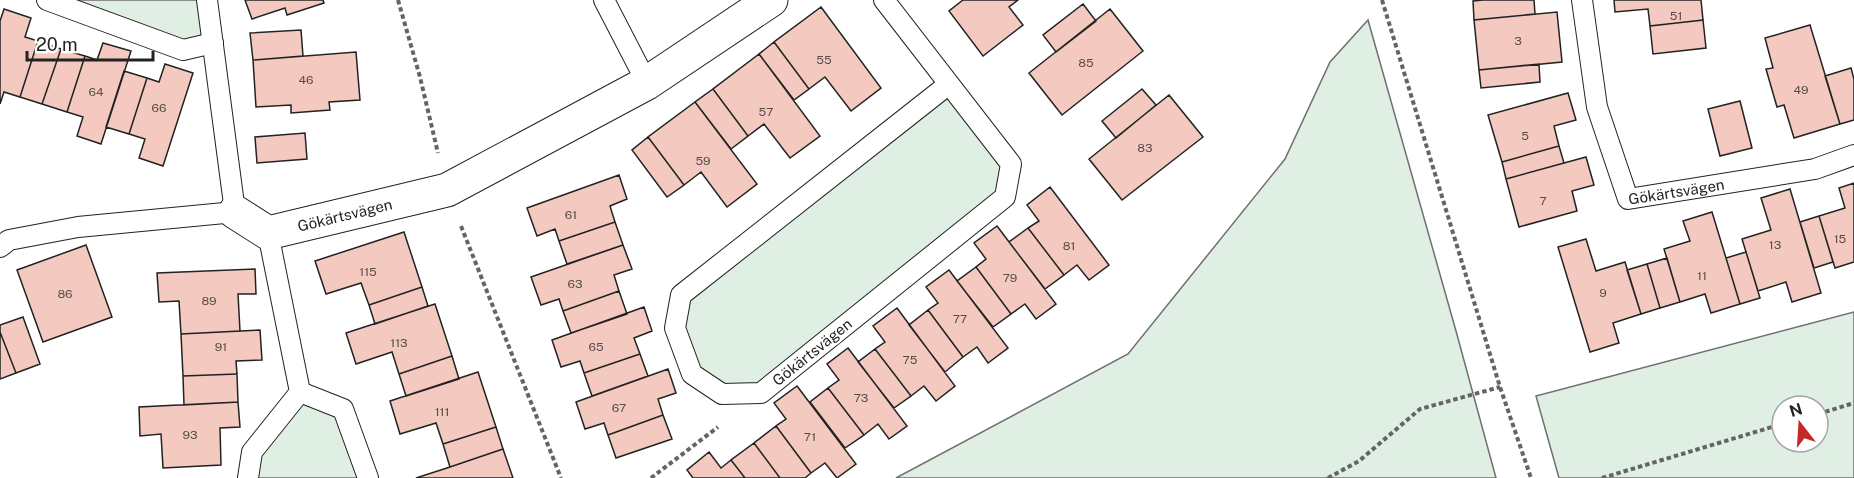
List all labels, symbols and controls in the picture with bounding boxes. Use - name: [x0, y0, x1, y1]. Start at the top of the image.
- house number: 51: [1670, 9, 1682, 23]
- scale bar: [27, 24, 153, 62]
- text: 20 m: [36, 34, 78, 55]
- house number: 3: [1514, 34, 1522, 48]
- house number: 55: [816, 53, 832, 67]
- house number: 85: [1078, 56, 1094, 70]
- house number: 46: [298, 73, 314, 87]
- house number: 49: [1793, 83, 1809, 97]
- house number: 64: [89, 85, 104, 99]
- house number: 66: [152, 101, 166, 115]
- house number: 57: [759, 105, 773, 119]
- house number: 5: [1521, 129, 1529, 143]
- house number: 83: [1137, 141, 1153, 155]
- house number: 59: [695, 154, 711, 168]
- street label: Gökärtsvägen: [1627, 175, 1725, 207]
- house number: 7: [1539, 194, 1547, 208]
- street label: Gökärtsvägen: [296, 195, 394, 234]
- house number: 61: [565, 208, 577, 222]
- house number: 15: [1834, 232, 1847, 246]
- house number: 13: [1769, 238, 1781, 252]
- house number: 81: [1063, 239, 1075, 253]
- house number: 115: [359, 265, 377, 279]
- house number: 11: [1697, 269, 1707, 283]
- house number: 79: [1003, 271, 1017, 285]
- house number: 63: [568, 277, 582, 291]
- house number: 9: [1599, 286, 1607, 300]
- house number: 86: [57, 287, 73, 301]
- house number: 89: [201, 294, 217, 308]
- house number: 77: [953, 312, 967, 326]
- street label: Gökärtsvägen: [769, 315, 855, 389]
- house number: 113: [390, 336, 408, 350]
- house number: 91: [215, 340, 227, 354]
- house number: 65: [588, 340, 604, 354]
- house number: 75: [903, 353, 918, 367]
- house number: 73: [854, 391, 868, 405]
- north arrow: [1770, 394, 1830, 454]
- text: N: [1787, 399, 1805, 421]
- house number: 67: [612, 401, 626, 415]
- house number: 111: [435, 405, 449, 419]
- house number: 93: [183, 428, 197, 442]
- house number: 71: [804, 430, 816, 444]

